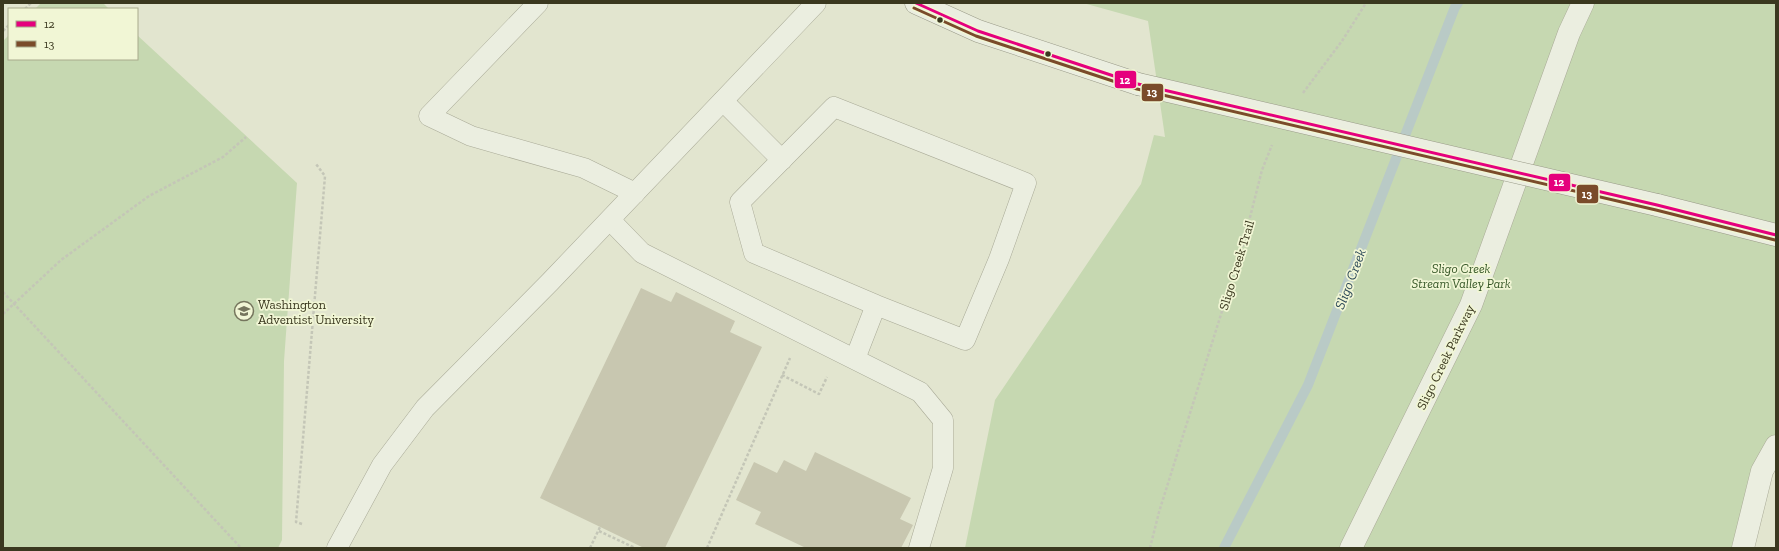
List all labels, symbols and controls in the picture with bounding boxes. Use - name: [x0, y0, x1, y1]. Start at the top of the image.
- legend: [8, 8, 138, 60]
- unlabelled marker: [935, 15, 945, 25]
- text: 12: [44, 17, 55, 31]
- text: 13: [44, 37, 55, 51]
- unlabelled marker: [1043, 49, 1053, 59]
- line badge: 12: [1114, 70, 1137, 89]
- text: 12: [1120, 74, 1130, 87]
- line badge: 13: [1141, 83, 1164, 102]
- text: 13: [1147, 86, 1157, 99]
- line badge: 12: [1548, 173, 1571, 192]
- text: 12: [1554, 176, 1564, 189]
- line badge: 13: [1576, 184, 1599, 204]
- text: 13: [1582, 188, 1592, 201]
- street label: Sligo Creek Trail: [1216, 218, 1257, 312]
- water label: Sligo Creek: [1331, 247, 1370, 312]
- park label: Sligo Creek Stream Valley Park: [1411, 261, 1511, 291]
- place label: Washington Adventist University: [258, 297, 374, 327]
- school or university icon: Washington Adventist University: [233, 300, 255, 322]
- street label: Sligo Creek Parkway: [1414, 302, 1478, 412]

